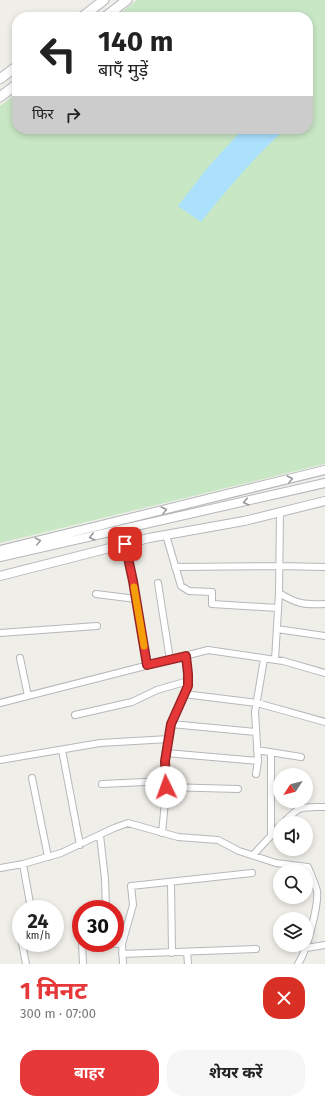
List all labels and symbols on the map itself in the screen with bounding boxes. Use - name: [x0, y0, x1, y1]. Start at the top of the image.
- one-way arrow: [287, 475, 294, 484]
- one-way arrow: [243, 497, 249, 505]
- one-way arrow: [160, 506, 167, 515]
- pin: [108, 527, 142, 561]
- one-way arrow: [89, 532, 95, 540]
- one-way arrow: [34, 537, 41, 546]
- position arrow: [145, 766, 187, 808]
- north arrow: [273, 768, 313, 808]
- speed limit sign: 30: [72, 900, 124, 952]

